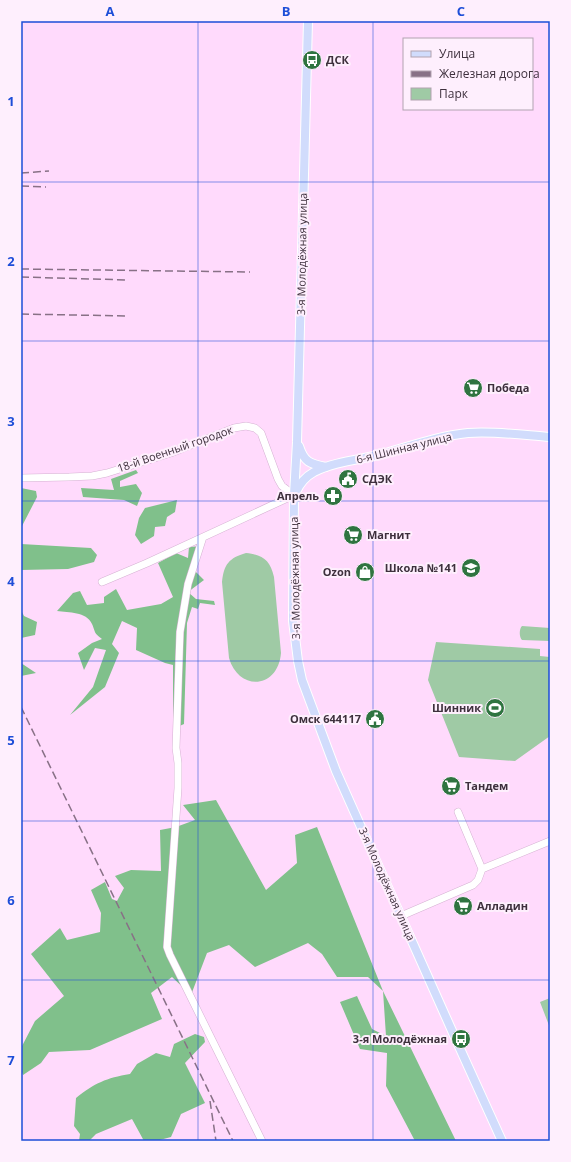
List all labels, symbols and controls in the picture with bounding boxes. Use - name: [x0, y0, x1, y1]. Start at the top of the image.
- text: A: [106, 2, 115, 20]
- text: B: [282, 2, 291, 20]
- text: C: [457, 2, 465, 20]
- legend: [403, 38, 533, 110]
- text: Улица: [439, 45, 475, 62]
- bus stop icon: ДСК: [301, 49, 323, 71]
- place label: ДСК: [326, 52, 349, 67]
- text: Железная дорога: [439, 65, 540, 82]
- text: Парк: [439, 85, 469, 102]
- text: 1: [7, 92, 15, 110]
- street label: 3-я Молодёжная улица: [293, 193, 310, 315]
- text: 2: [7, 252, 15, 270]
- supermarket icon: Победа: [462, 377, 484, 399]
- place label: Победа: [487, 380, 529, 395]
- text: 3: [7, 412, 15, 430]
- street label: 18-й Военный городок: [115, 422, 235, 475]
- street label: 6-я Шинная улица: [355, 428, 453, 467]
- public building icon: СДЭК: [337, 468, 359, 490]
- place label: СДЭК: [362, 471, 393, 486]
- pharmacy icon: Апрель: [322, 485, 344, 507]
- place label: Апрель: [277, 488, 319, 503]
- street label: 3-я Молодёжная улица: [286, 517, 303, 639]
- supermarket icon: Магнит: [342, 524, 364, 546]
- place label: Магнит: [367, 527, 411, 542]
- school or university icon: Школа №141: [460, 557, 482, 579]
- place label: Школа №141: [385, 560, 457, 575]
- shop icon: Ozon: [354, 561, 376, 583]
- place label: Ozon: [323, 564, 351, 579]
- text: 4: [7, 572, 15, 590]
- sports icon: Шинник: [484, 697, 506, 719]
- place label: Шинник: [432, 700, 481, 715]
- public building icon: Омск 644117: [364, 708, 386, 730]
- place label: Омск 644117: [290, 711, 361, 726]
- text: 5: [7, 731, 15, 749]
- supermarket icon: Тандем: [440, 775, 462, 797]
- place label: Тандем: [465, 778, 508, 793]
- street label: 3-я Молодёжная улица: [356, 825, 419, 943]
- text: 6: [7, 891, 15, 909]
- supermarket icon: Алладин: [452, 895, 474, 917]
- place label: Алладин: [477, 898, 528, 913]
- bus stop icon: 3-я Молодёжная: [450, 1028, 472, 1050]
- place label: 3-я Молодёжная: [353, 1031, 447, 1046]
- text: 7: [7, 1051, 15, 1069]

